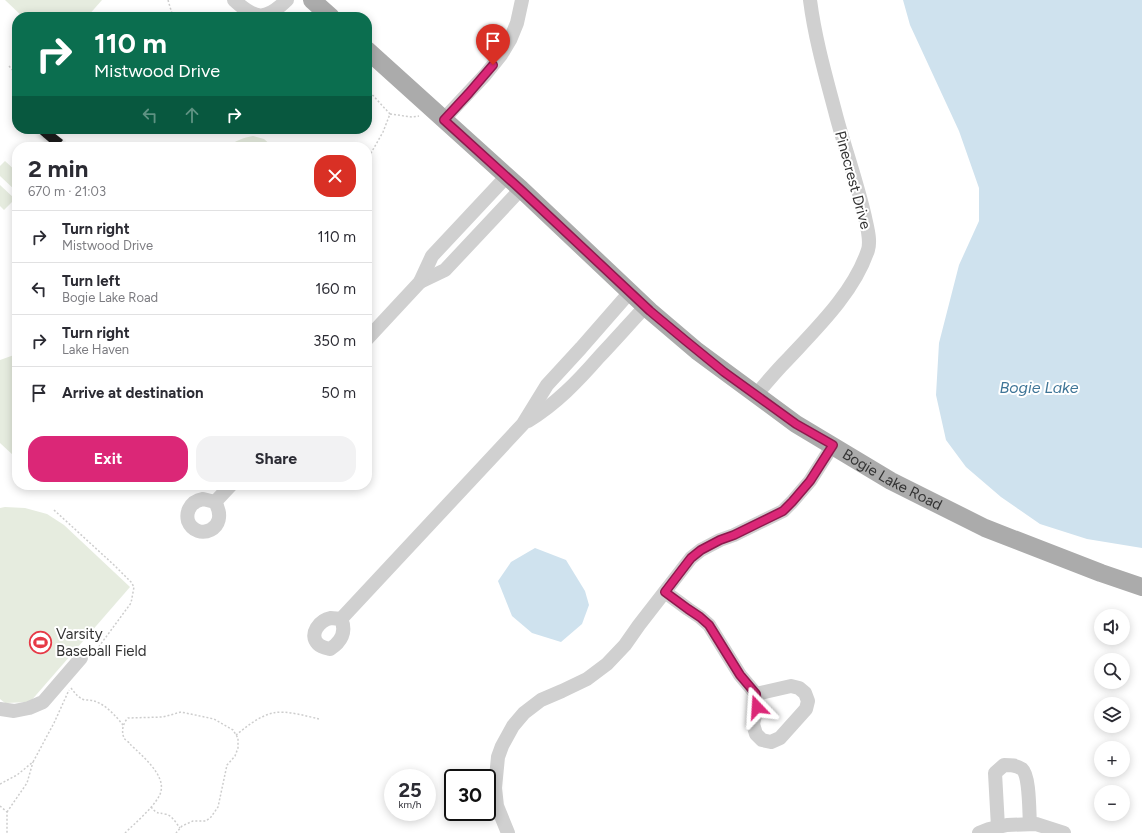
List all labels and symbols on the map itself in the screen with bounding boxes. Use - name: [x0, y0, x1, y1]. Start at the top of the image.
- pin: [476, 24, 510, 65]
- street label: Pinecrest Drive: [831, 129, 875, 231]
- water label: Bogie Lake: [1000, 378, 1079, 397]
- street label: Bogie Lake Road: [839, 445, 945, 514]
- place label: Varsity Baseball Field: [56, 625, 147, 660]
- sports icon: Varsity Baseball Field: [28, 630, 54, 656]
- position arrow: [736, 686, 778, 728]
- speed limit sign: 30: [444, 769, 496, 821]

